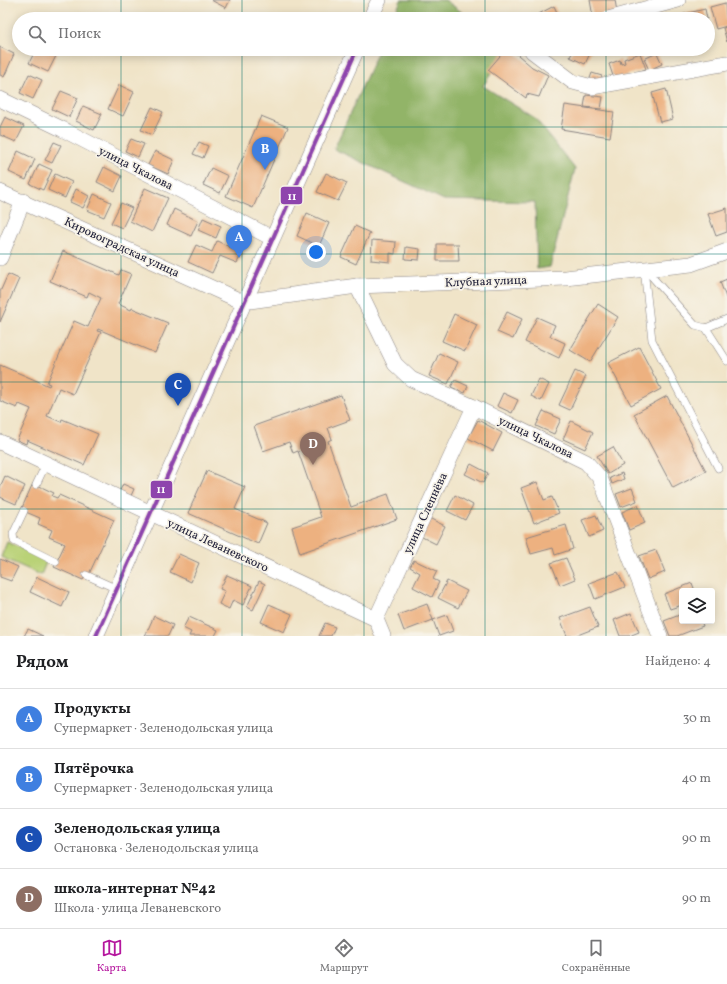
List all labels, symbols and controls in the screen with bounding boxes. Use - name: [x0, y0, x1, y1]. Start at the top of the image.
- search box: [12, 12, 715, 56]
- icon: search: [26, 23, 48, 45]
- text: Поиск: [58, 24, 101, 45]
- pin: B: [252, 137, 278, 170]
- street label: улица Чкалова: [96, 143, 176, 195]
- line badge: 11: [280, 186, 303, 205]
- text: 11: [288, 190, 296, 205]
- street label: Кировоградская улица: [61, 214, 182, 282]
- pin: A: [226, 225, 252, 258]
- your location: [306, 242, 326, 262]
- street label: Клубная улица: [445, 273, 528, 291]
- pin: C: [165, 373, 191, 406]
- street label: улица Чкалова: [495, 413, 576, 463]
- pin: D: [300, 432, 326, 465]
- street label: улица Слепнёва: [400, 470, 452, 557]
- line badge: 11: [150, 480, 173, 499]
- text: 11: [157, 483, 165, 498]
- street label: улица Леваневского: [164, 515, 271, 576]
- map controls: [679, 588, 715, 624]
- button: layers: [679, 588, 715, 624]
- text: Рядом: [16, 651, 69, 674]
- text: Найдено: 4: [645, 653, 711, 671]
- text: Продукты: [54, 699, 131, 720]
- text: A: [24, 710, 34, 728]
- text: 30 m: [683, 710, 711, 728]
- text: Супермаркет · Зеленодольская улица: [54, 720, 273, 738]
- text: Пятёрочка: [54, 759, 134, 780]
- text: B: [25, 770, 33, 788]
- text: 40 m: [682, 770, 711, 788]
- text: Супермаркет · Зеленодольская улица: [54, 780, 273, 798]
- text: Зеленодольская улица: [54, 819, 220, 840]
- text: C: [25, 830, 33, 848]
- text: 90 m: [682, 830, 711, 848]
- text: Остановка · Зеленодольская улица: [54, 840, 259, 858]
- text: школа-интернат №42: [54, 879, 215, 900]
- text: D: [24, 890, 34, 908]
- text: 90 m: [682, 890, 711, 908]
- text: Школа · улица Леваневского: [54, 900, 221, 918]
- tab: Карта: [97, 937, 127, 976]
- tab: Маршрут: [320, 937, 368, 976]
- tab: Сохранённые: [562, 937, 630, 976]

